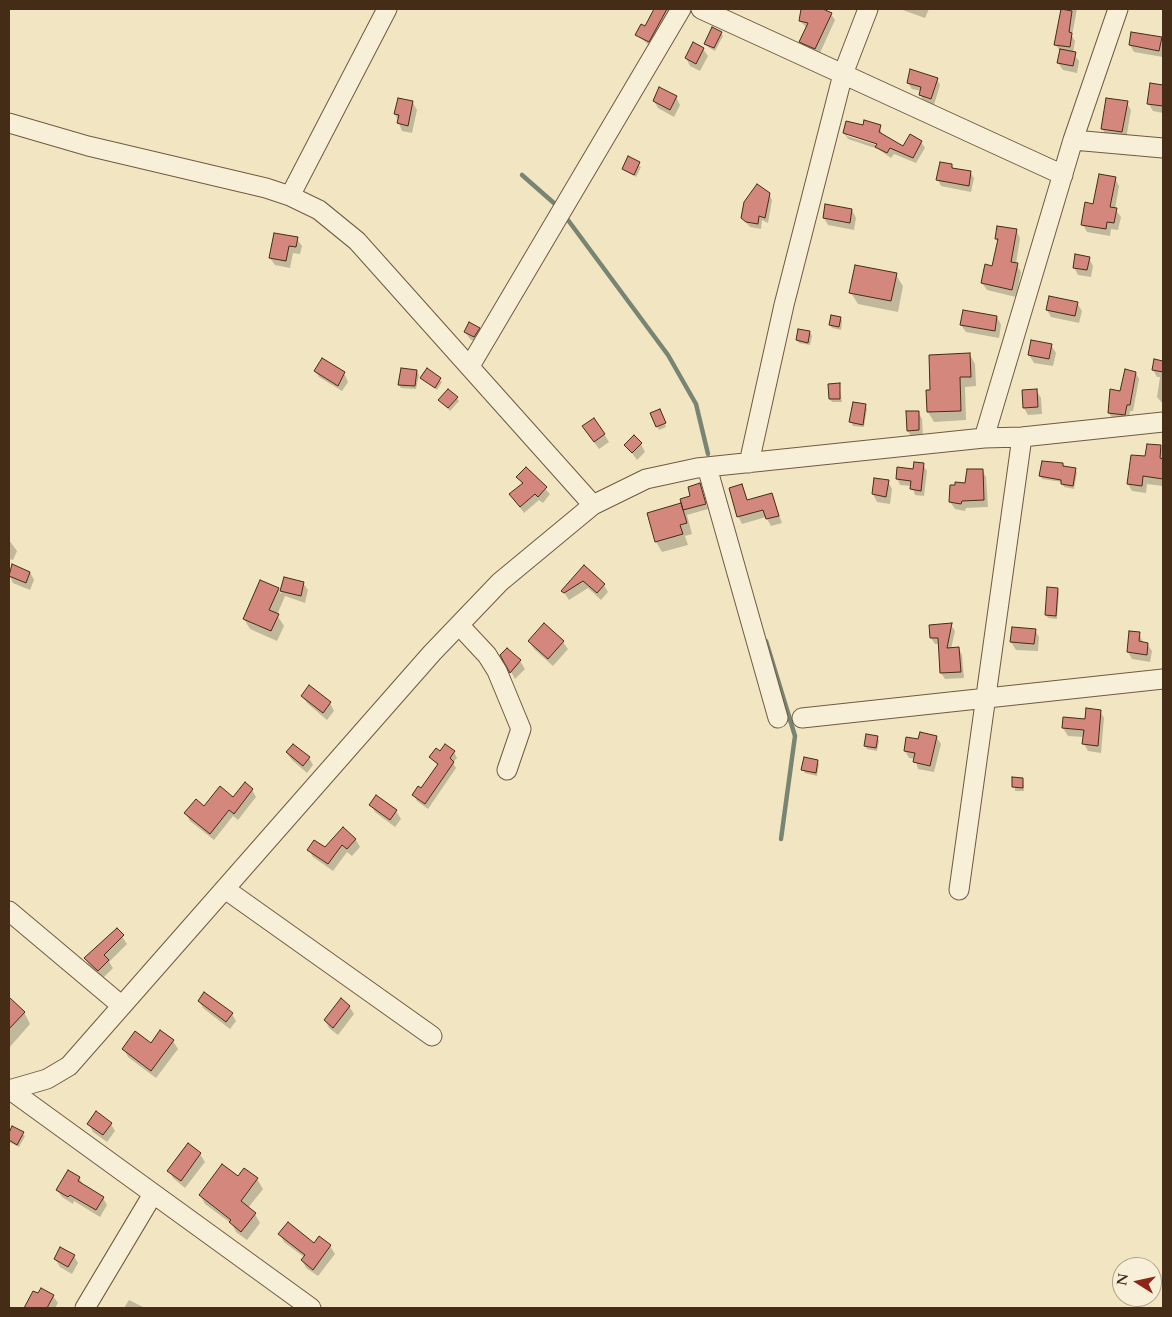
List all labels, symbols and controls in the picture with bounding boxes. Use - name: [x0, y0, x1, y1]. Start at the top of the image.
- north arrow: [1112, 1257, 1162, 1307]
- text: N: [1112, 1272, 1133, 1287]

